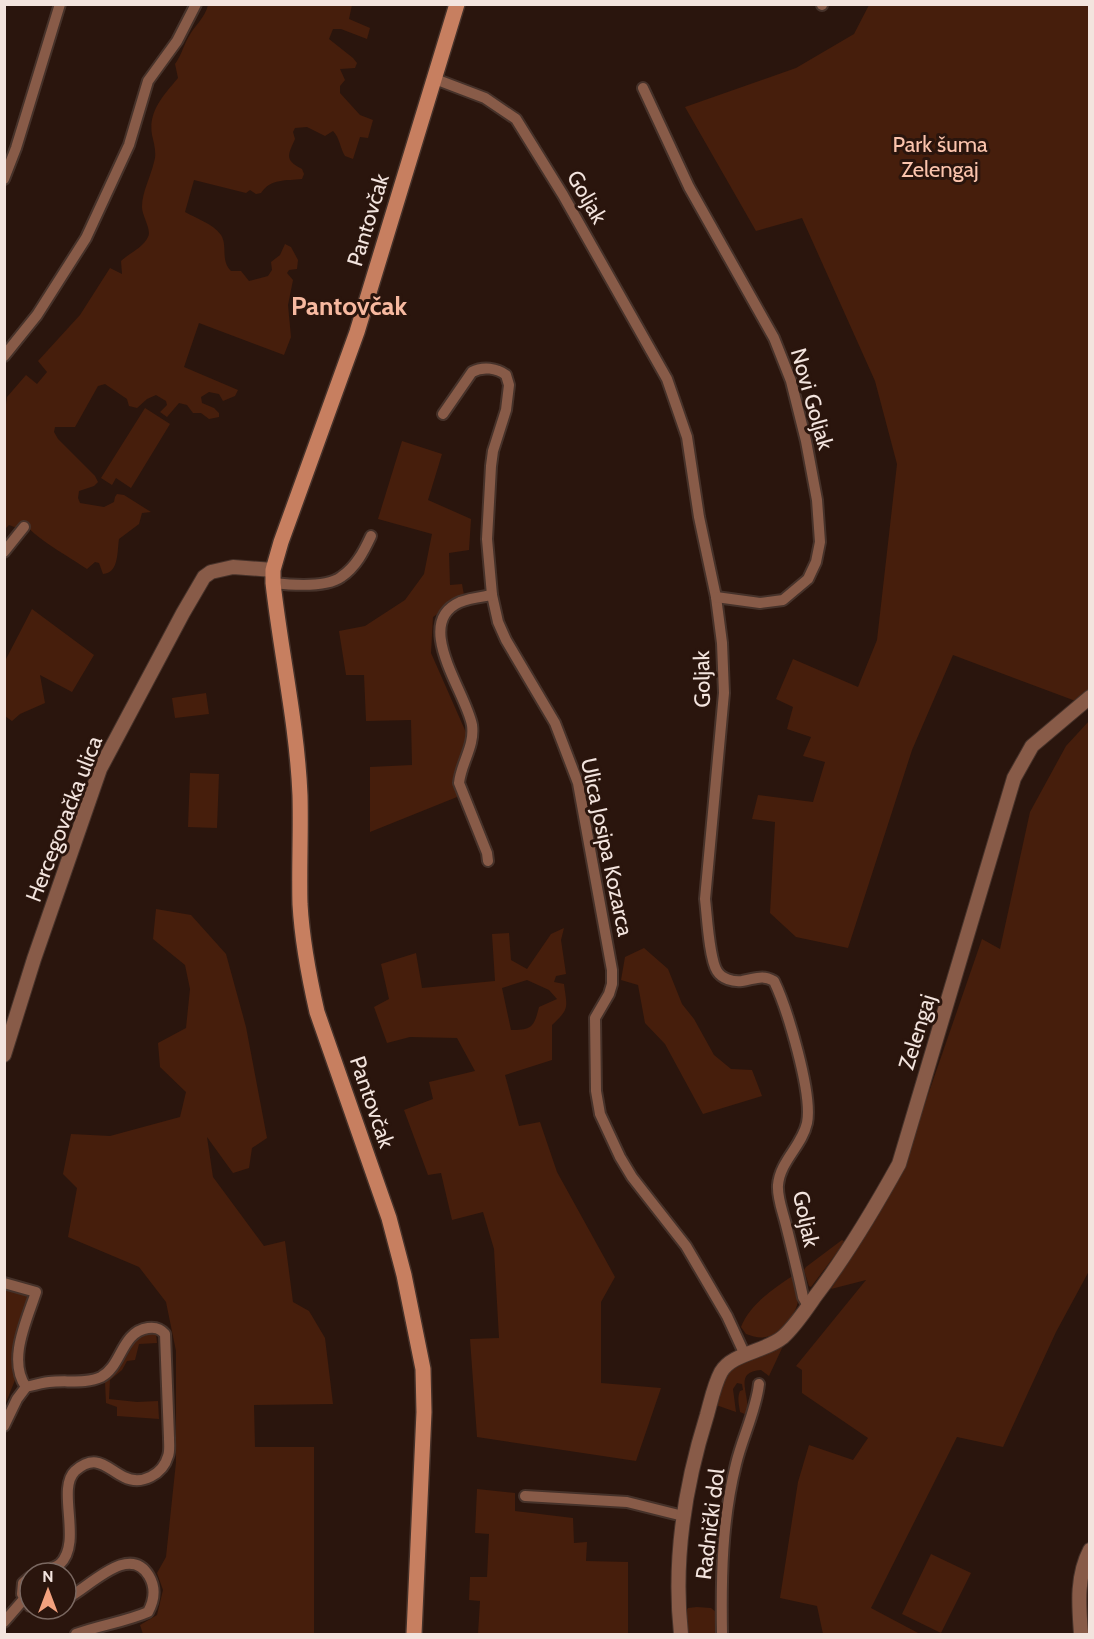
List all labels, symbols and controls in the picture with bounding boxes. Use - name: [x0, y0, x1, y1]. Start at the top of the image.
- park label: Park šuma Zelengaj: [892, 131, 988, 183]
- street label: Goljak: [561, 166, 613, 229]
- street label: Pantovčak: [341, 170, 395, 270]
- district label: Pantovčak: [291, 290, 407, 322]
- street label: Novi Goljak: [785, 345, 839, 453]
- street label: Goljak: [688, 650, 716, 708]
- street label: Hercegovačka ulica: [20, 732, 108, 906]
- street label: Ulica Josipa Kozarca: [575, 755, 639, 939]
- street label: Zelengaj: [893, 991, 941, 1073]
- street label: Pantovčak: [344, 1052, 400, 1152]
- street label: Goljak: [787, 1188, 825, 1250]
- street label: Radnički dol: [690, 1466, 730, 1581]
- north arrow: [18, 1561, 78, 1621]
- text: N: [42, 1567, 54, 1586]

